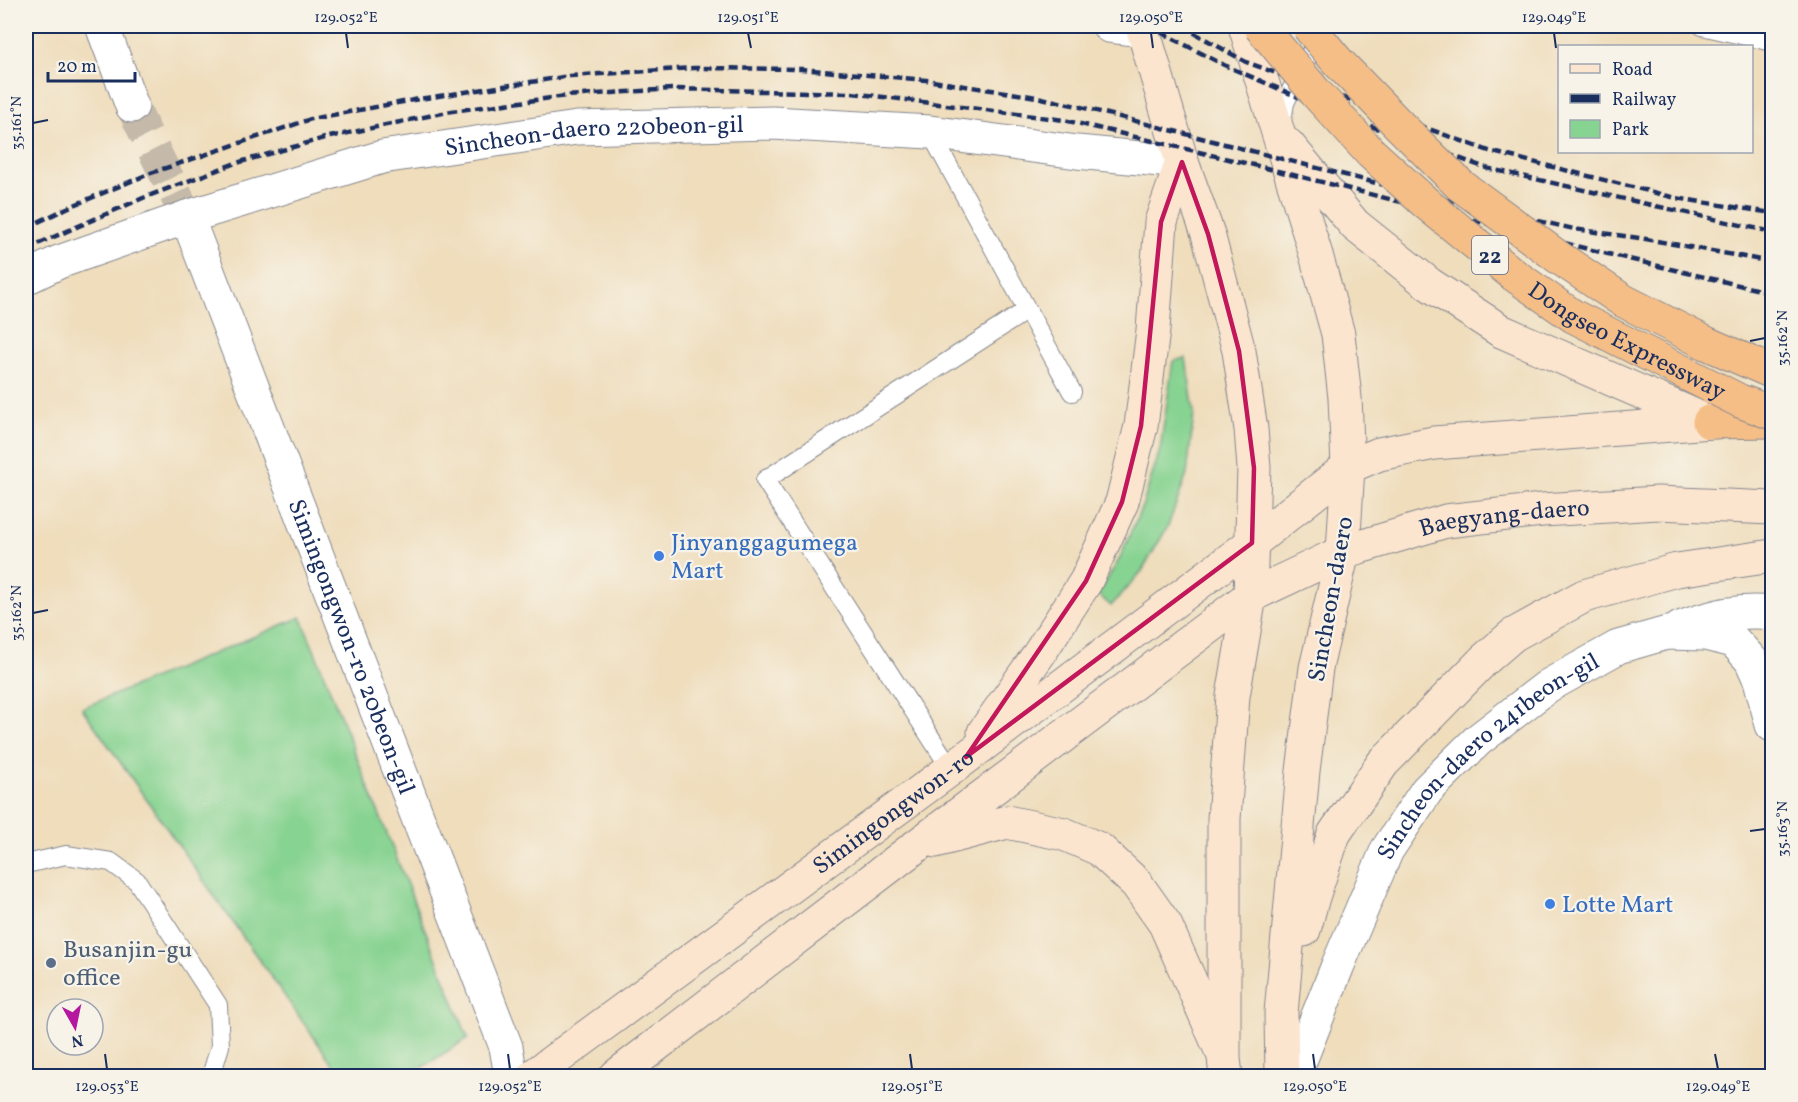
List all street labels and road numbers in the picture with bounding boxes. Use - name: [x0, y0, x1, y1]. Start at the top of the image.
- street label: Sincheon-daero 220beon-gil: [442, 109, 744, 166]
- road number: 22: [1472, 236, 1508, 274]
- street label: Dongseo Expressway: [1520, 274, 1731, 410]
- street label: Baegyang-daero: [1415, 492, 1591, 547]
- street label: Simingongwon-ro 20beon-gil: [278, 495, 422, 800]
- street label: Sincheon-daero: [1301, 514, 1363, 685]
- street label: Sincheon-daero 241beon-gil: [1370, 646, 1606, 865]
- street label: Simingongwon-ro: [806, 742, 982, 884]

